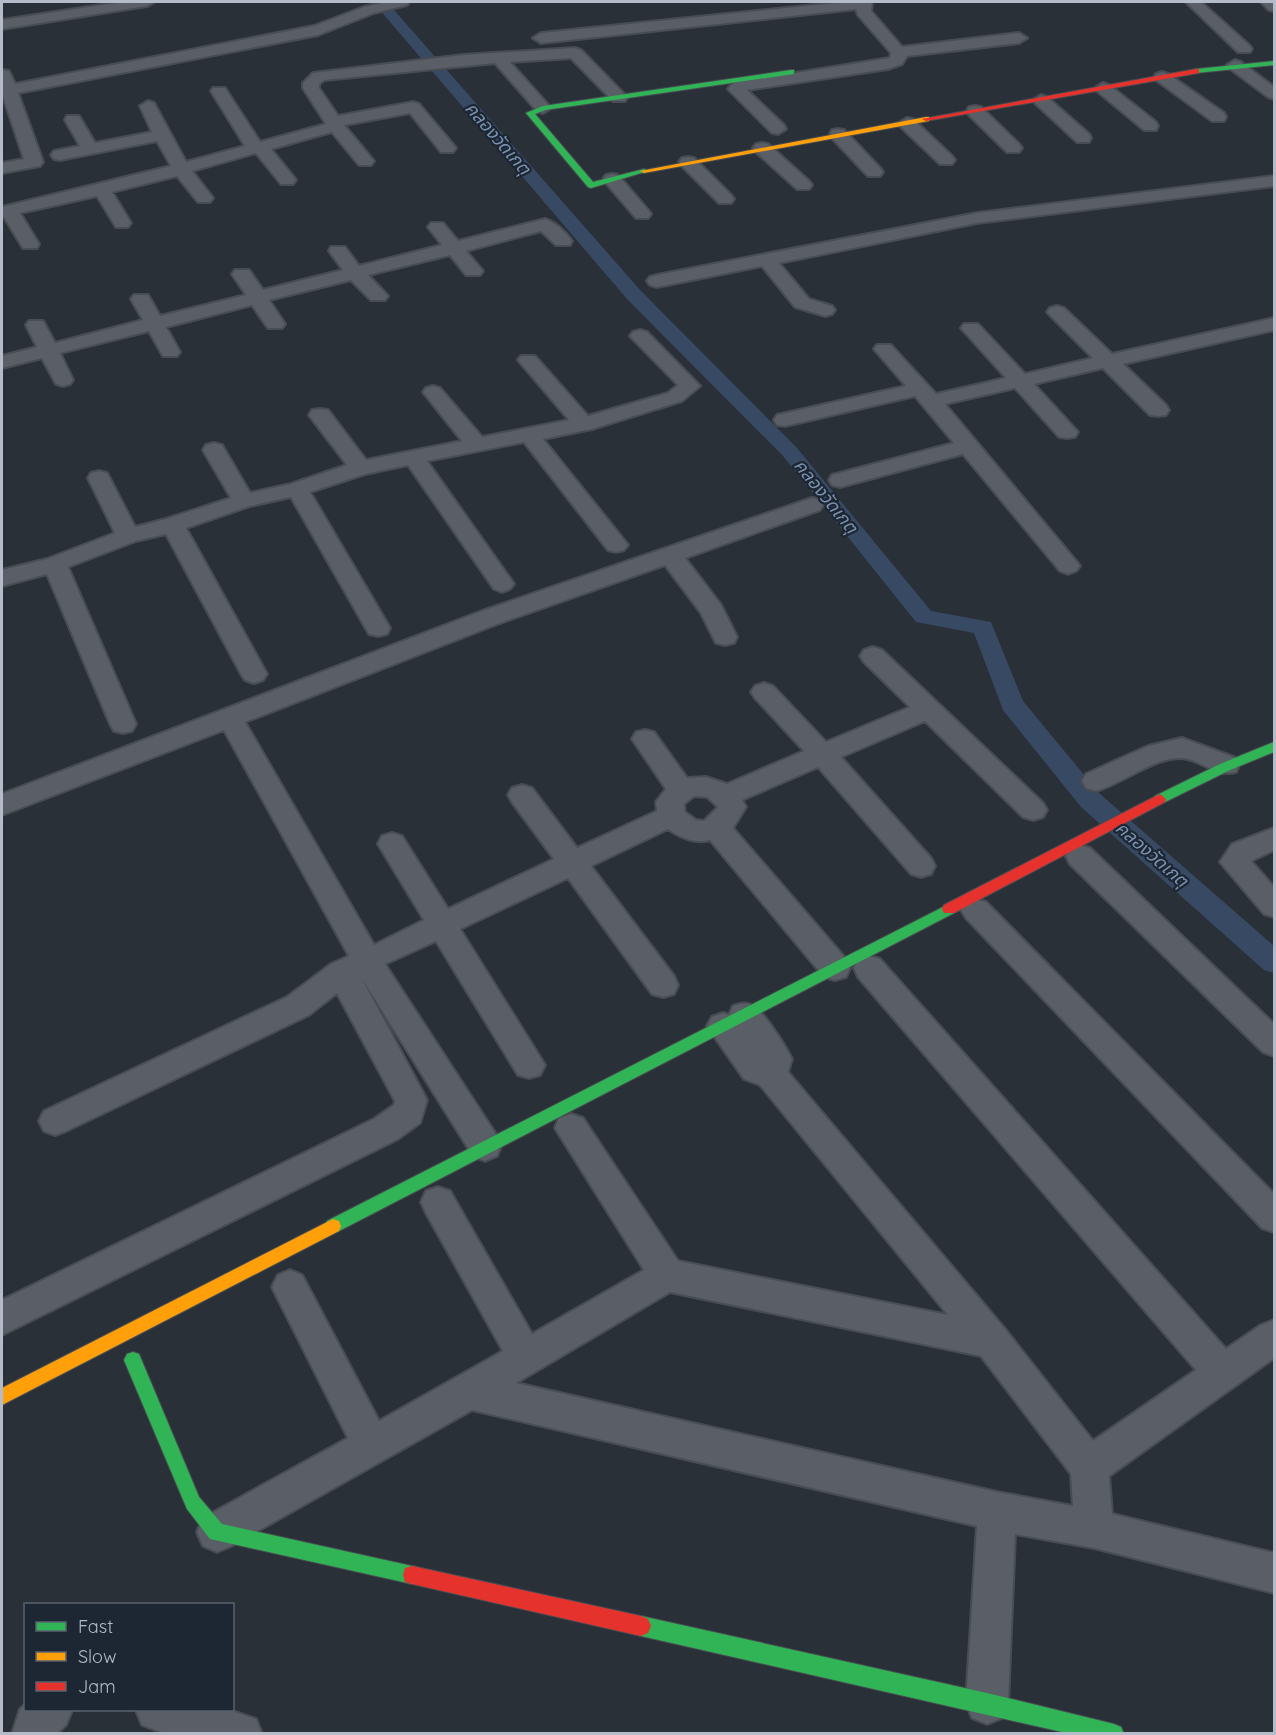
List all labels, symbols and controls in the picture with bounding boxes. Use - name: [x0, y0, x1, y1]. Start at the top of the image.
- water label: คลองวัดเกตุ: [460, 97, 537, 180]
- water label: คลองวัดเกตุ: [789, 454, 864, 539]
- water label: คลองวัดเกตุ: [1111, 816, 1194, 893]
- legend: [24, 1603, 234, 1711]
- text: Fast: [78, 1615, 113, 1638]
- text: Slow: [78, 1645, 116, 1668]
- text: Jam: [78, 1675, 116, 1698]

